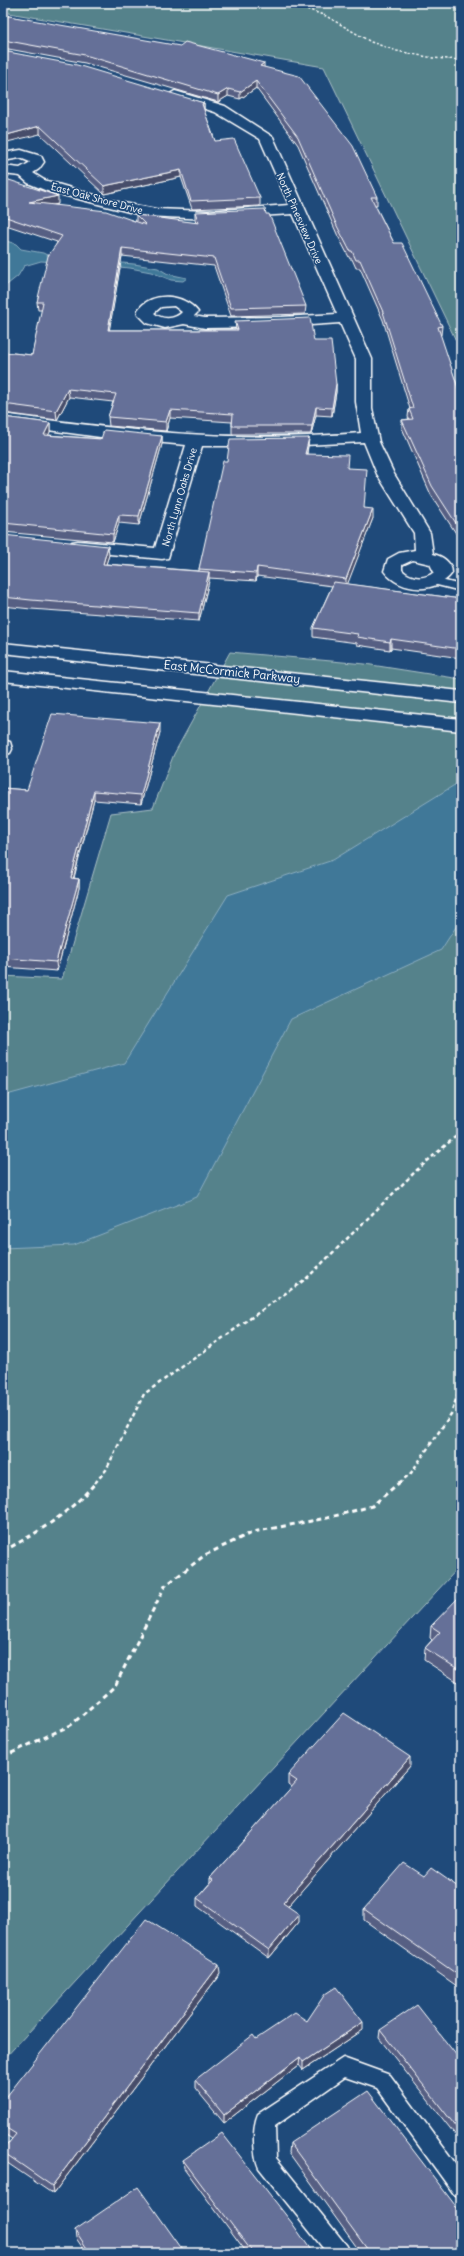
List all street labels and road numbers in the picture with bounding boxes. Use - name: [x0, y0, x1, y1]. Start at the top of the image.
- street label: North Pinesview Drive: [274, 171, 325, 266]
- street label: East Oak Shore Drive: [49, 180, 144, 217]
- street label: North Lynn Oaks Drive: [159, 446, 200, 548]
- street label: East McCormick Parkway: [163, 657, 301, 686]

